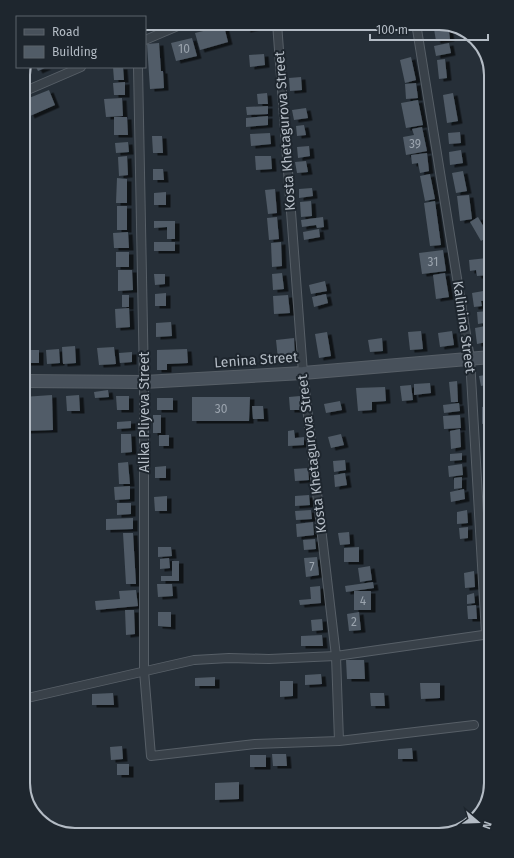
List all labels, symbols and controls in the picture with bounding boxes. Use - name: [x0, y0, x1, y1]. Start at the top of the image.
- legend: [16, 16, 146, 68]
- scale bar: [370, 16, 488, 42]
- text: 100 m: [376, 23, 408, 37]
- text: Road: [52, 25, 80, 39]
- house number: 10: [178, 42, 190, 56]
- text: Building: [52, 45, 98, 59]
- street label: Kosta Khetagurova Street: [271, 50, 299, 211]
- house number: 39: [409, 137, 421, 151]
- house number: 31: [428, 255, 438, 269]
- street label: Kalinina Street: [449, 280, 479, 375]
- street label: Lenina Street: [214, 349, 299, 371]
- street label: Alika Pliyeva Street: [136, 351, 153, 472]
- street label: Kosta Khetagurova Street: [294, 373, 330, 534]
- house number: 30: [215, 402, 228, 416]
- house number: 7: [309, 560, 315, 574]
- house number: 4: [360, 594, 367, 608]
- house number: 2: [351, 615, 357, 629]
- north arrow: [458, 802, 498, 842]
- text: N: [480, 820, 494, 831]

